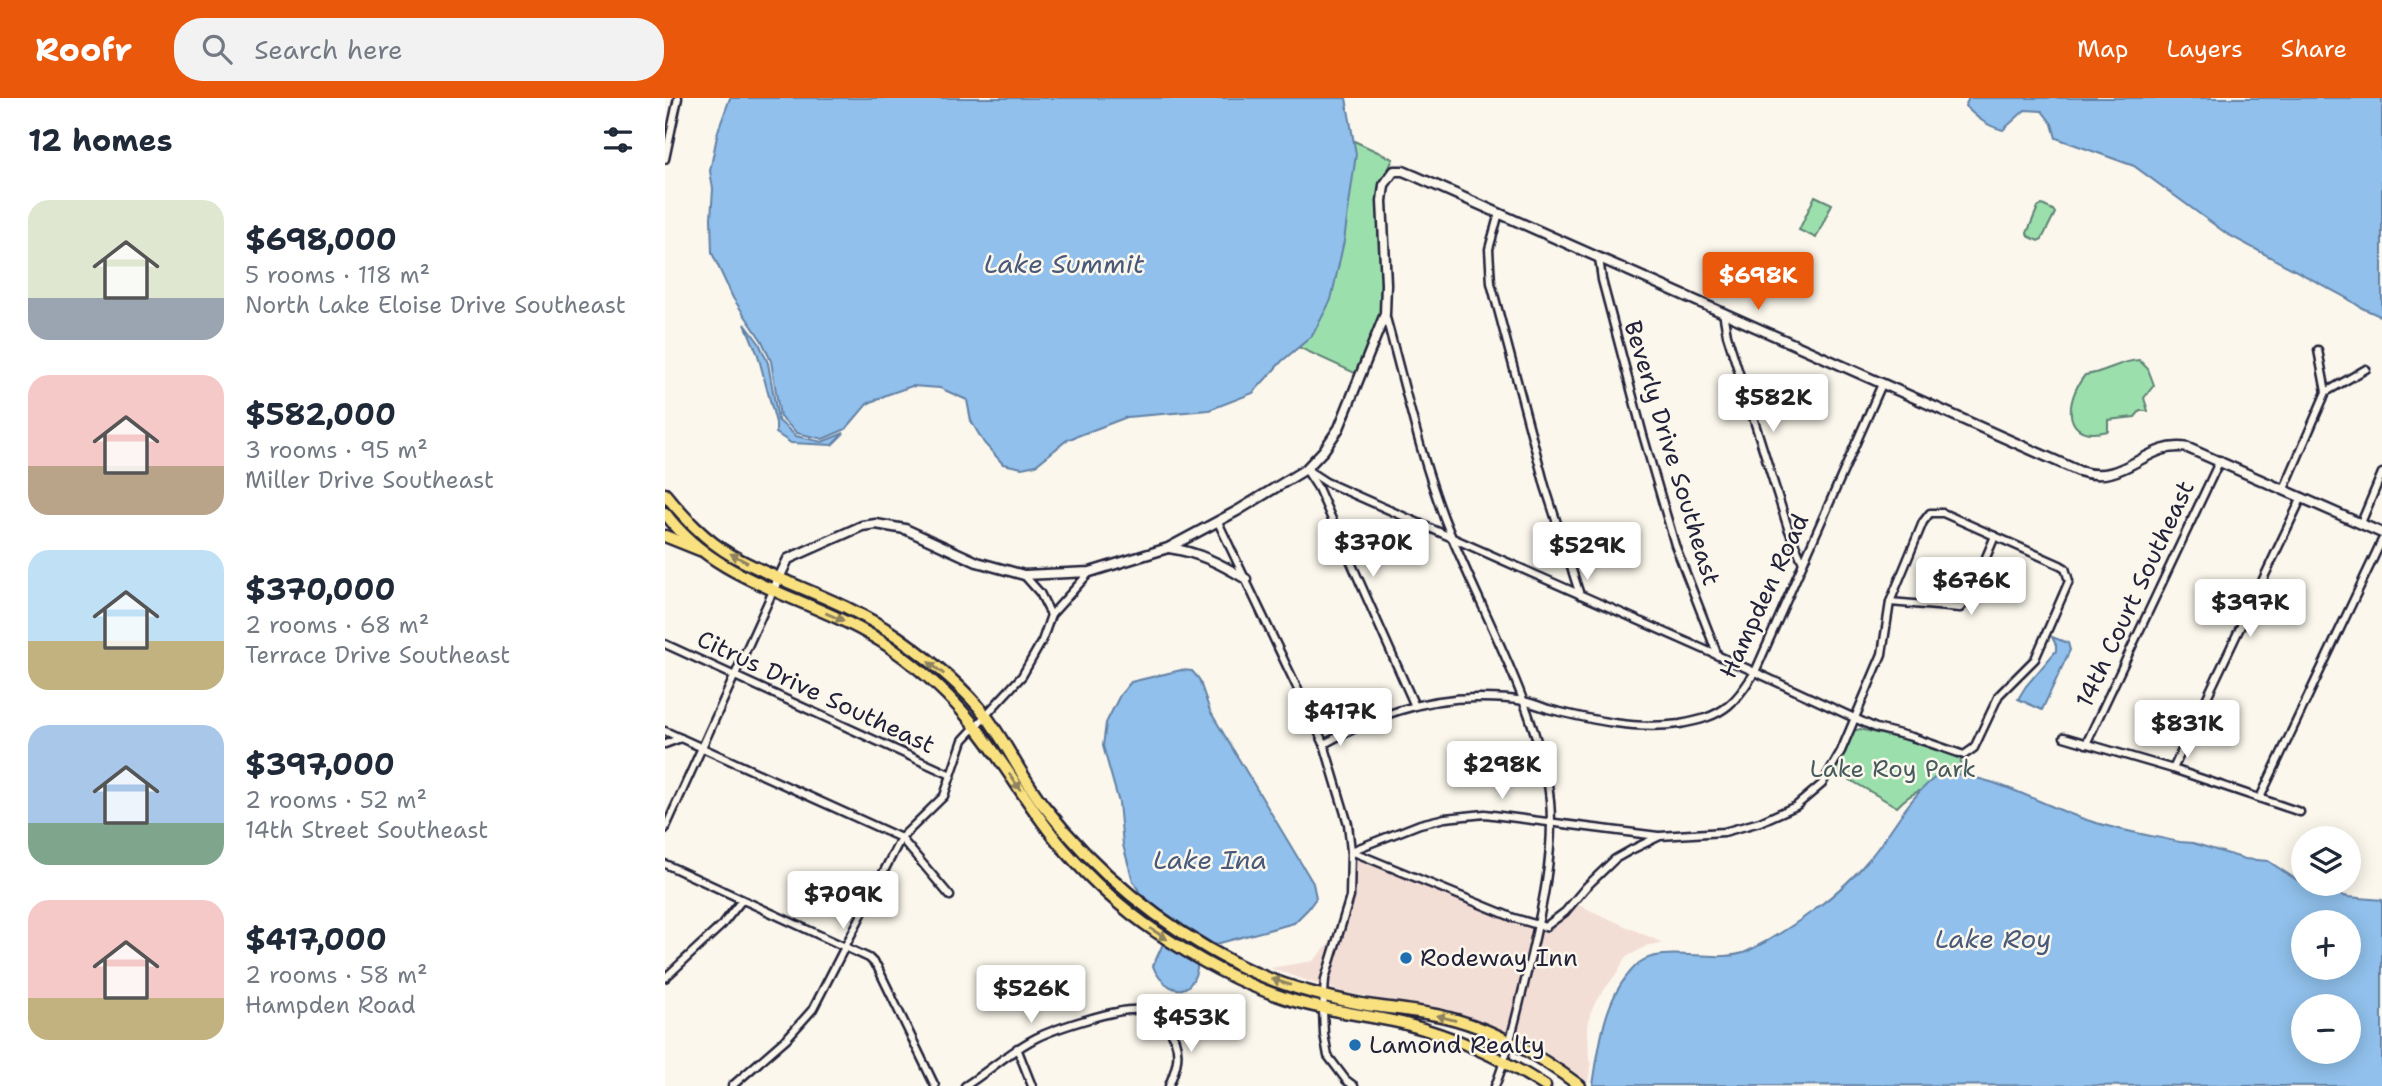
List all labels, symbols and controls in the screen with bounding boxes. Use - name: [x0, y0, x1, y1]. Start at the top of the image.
- search box: [174, 18, 664, 81]
- text: Roofr: [35, 27, 132, 72]
- icon: search: [198, 30, 236, 68]
- text: Search here: [254, 32, 403, 67]
- text: Map: [2077, 33, 2128, 65]
- text: Layers: [2166, 33, 2243, 65]
- text: Share: [2281, 33, 2347, 65]
- text: 12 homes: [28, 120, 172, 161]
- icon: filters: [599, 121, 637, 159]
- text: $698,000: [245, 219, 397, 260]
- icon: home: [84, 228, 168, 312]
- water label: Lake Summit: [984, 246, 1145, 281]
- pin: $698K: [1709, 252, 1807, 312]
- text: 5 rooms · 118 m²: [245, 260, 430, 290]
- text: $698K: [1719, 260, 1797, 290]
- text: North Lake Eloise Drive Southeast: [245, 290, 626, 320]
- street label: Beverly Drive Southeast: [1616, 317, 1728, 589]
- pin: $582K: [1724, 374, 1822, 434]
- text: $582K: [1734, 382, 1812, 412]
- text: $582,000: [245, 394, 396, 435]
- icon: home: [84, 403, 168, 487]
- text: 3 rooms · 95 m²: [245, 435, 428, 465]
- text: Miller Drive Southeast: [245, 465, 494, 495]
- street label: 14th Court Southeast: [2068, 475, 2202, 713]
- street label: Hampden Road: [1712, 509, 1816, 683]
- pin: $370K: [1324, 519, 1422, 579]
- pin: $529K: [1538, 522, 1636, 582]
- text: $370K: [1334, 527, 1412, 557]
- text: $529K: [1549, 530, 1625, 560]
- one-way arrow: [729, 552, 748, 564]
- pin: $676K: [1922, 558, 2020, 617]
- text: $676K: [1932, 565, 2010, 595]
- text: $370,000: [245, 569, 395, 610]
- icon: home: [84, 578, 168, 662]
- pin: $397K: [2201, 580, 2299, 639]
- text: $397K: [2211, 587, 2289, 617]
- text: 2 rooms · 68 m²: [245, 610, 429, 640]
- one-way arrow: [825, 612, 846, 623]
- street label: Citrus Drive Southeast: [692, 623, 940, 761]
- text: Terrace Drive Southeast: [245, 640, 510, 670]
- one-way arrow: [928, 661, 945, 676]
- pin: $417K: [1291, 688, 1389, 748]
- text: $417K: [1304, 696, 1376, 726]
- pin: $831K: [2138, 700, 2236, 760]
- text: $831K: [2151, 708, 2223, 738]
- pin: $298K: [1453, 742, 1551, 801]
- text: $397,000: [245, 744, 395, 785]
- text: $298K: [1463, 749, 1541, 779]
- icon: home: [84, 753, 168, 837]
- park label: Lake Roy Park: [1810, 753, 1976, 785]
- one-way arrow: [1008, 773, 1022, 791]
- text: 2 rooms · 52 m²: [245, 785, 427, 815]
- text: 14th Street Southeast: [245, 815, 488, 845]
- map controls: [2291, 826, 2361, 1064]
- button: layers: [2291, 826, 2361, 896]
- water label: Lake Ina: [1153, 842, 1267, 877]
- pin: $709K: [794, 872, 892, 931]
- text: $709K: [803, 879, 883, 909]
- button: +: [2291, 910, 2361, 980]
- text: $417,000: [245, 919, 387, 960]
- water label: Lake Roy: [1935, 921, 2051, 956]
- one-way arrow: [1149, 927, 1169, 940]
- icon: home: [84, 928, 168, 1012]
- place label: Rodeway Inn: [1420, 942, 1578, 974]
- marker: Rodeway Inn: [1398, 950, 1414, 966]
- text: 2 rooms · 58 m²: [245, 960, 428, 990]
- pin: $526K: [982, 965, 1080, 1025]
- text: $526K: [992, 973, 1070, 1003]
- one-way arrow: [1271, 976, 1292, 987]
- text: Hampden Road: [245, 990, 416, 1020]
- button: −: [2291, 994, 2361, 1064]
- pin: $453K: [1142, 995, 1240, 1054]
- text: $453K: [1153, 1002, 1229, 1032]
- one-way arrow: [1435, 1012, 1457, 1023]
- place label: Lamond Realty: [1369, 1029, 1545, 1061]
- marker: Lamond Realty: [1347, 1037, 1363, 1053]

